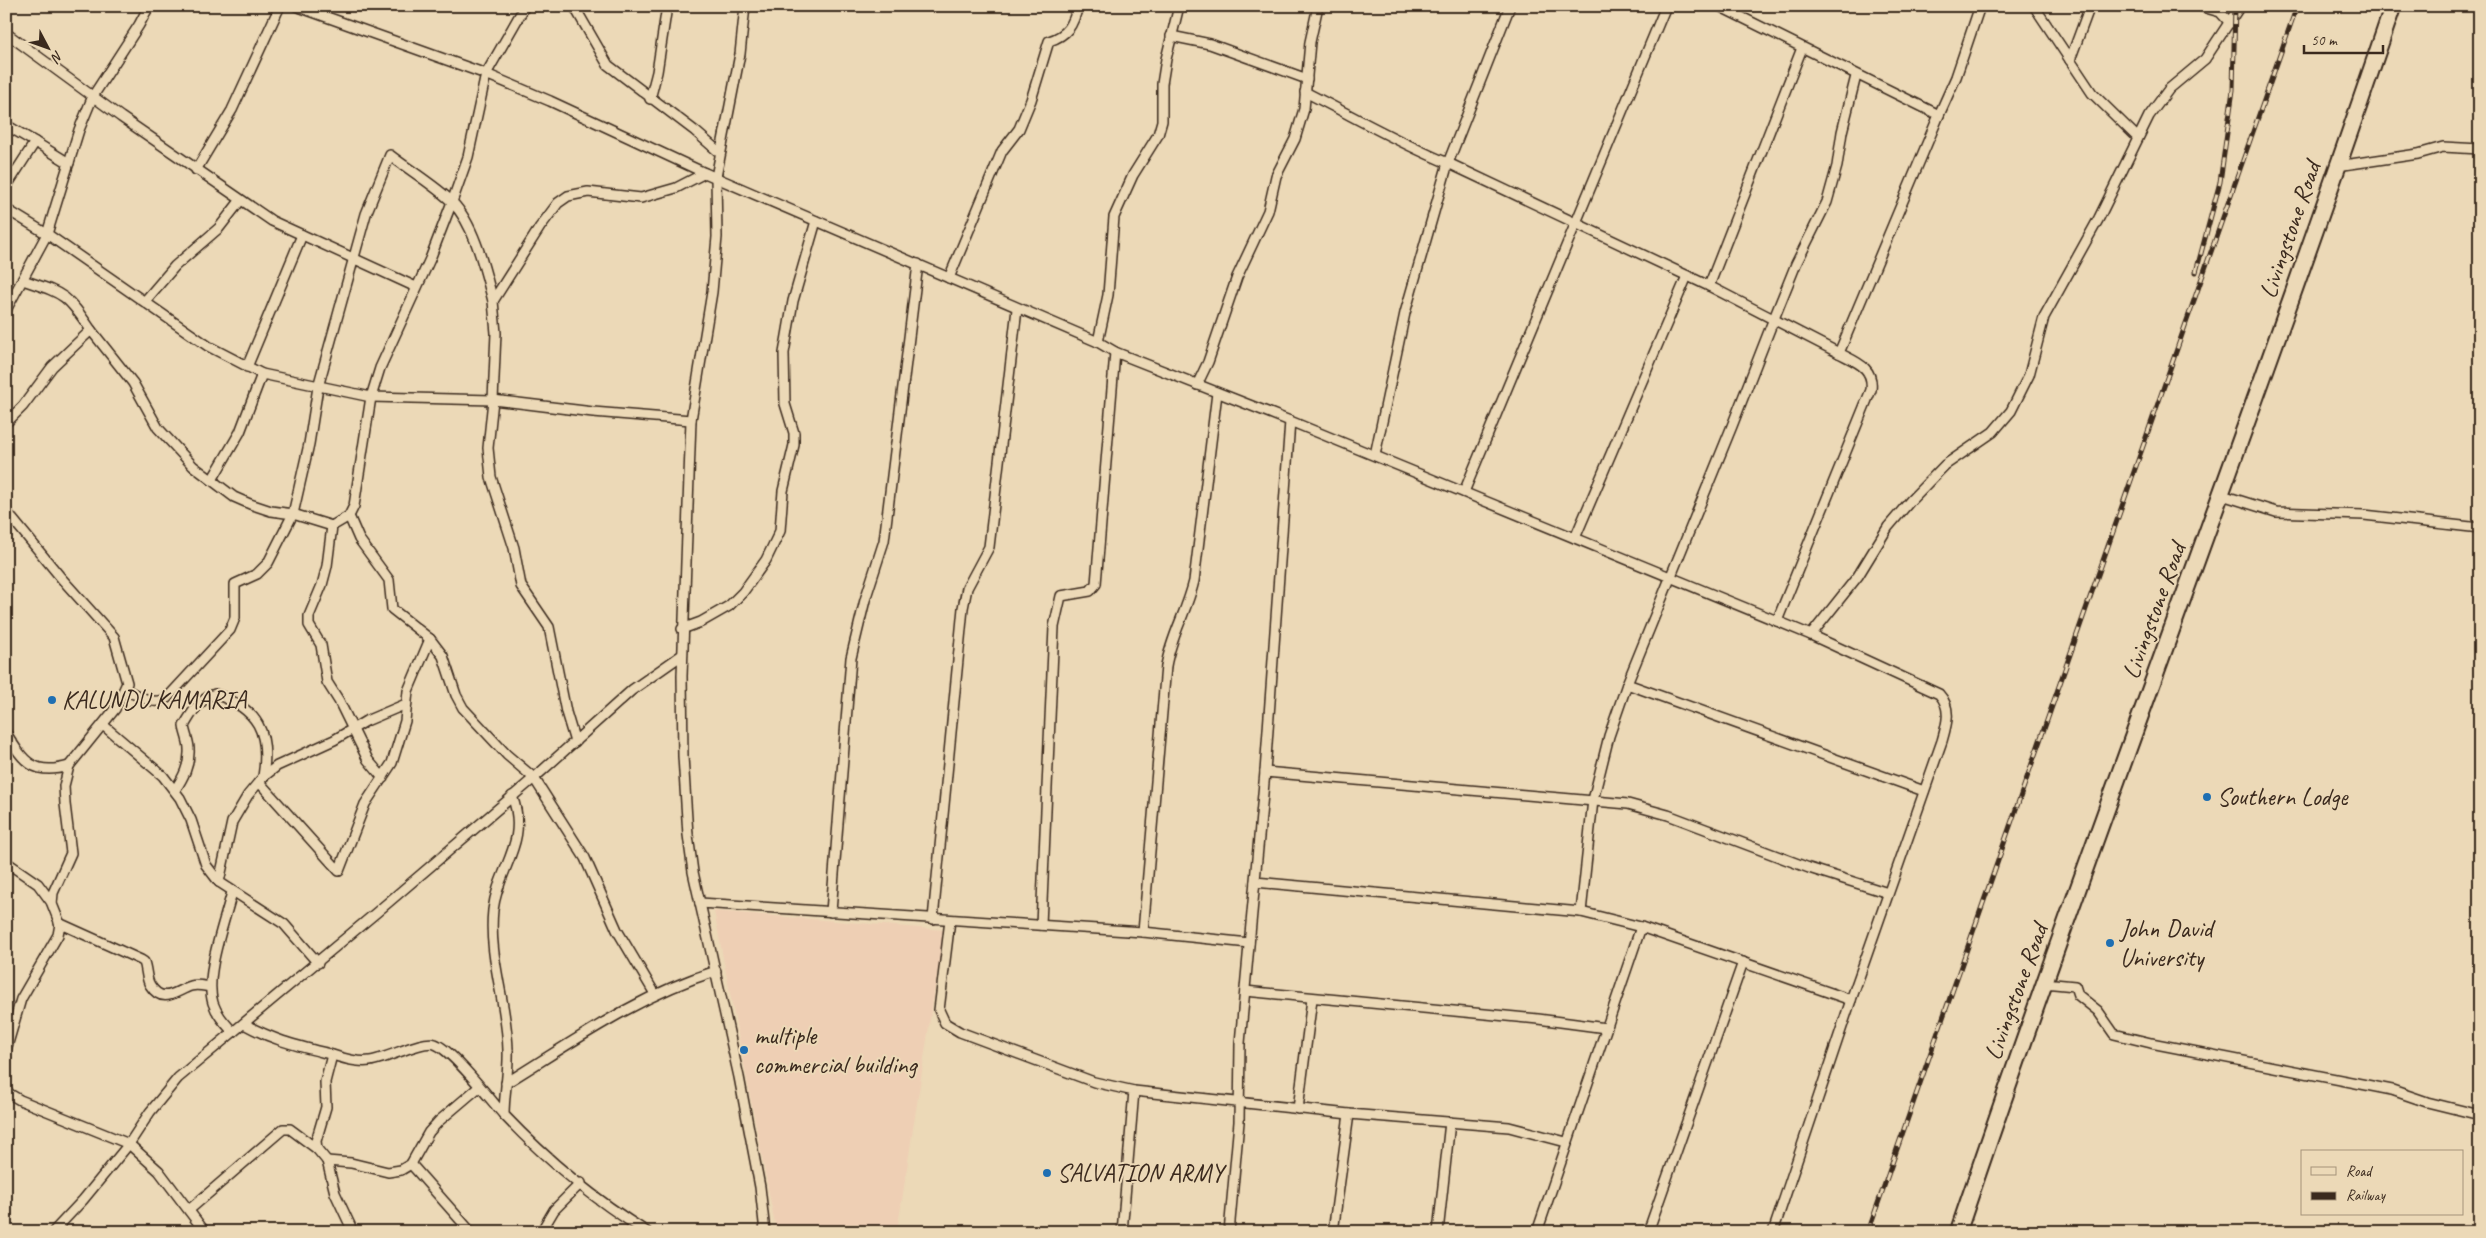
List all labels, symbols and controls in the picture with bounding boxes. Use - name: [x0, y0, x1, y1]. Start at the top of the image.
- north arrow: [22, 22, 72, 72]
- scale bar: [2304, 22, 2382, 54]
- text: 50 m: [2311, 31, 2338, 50]
- text: N: [47, 47, 67, 67]
- street label: Livingstone Road: [2252, 154, 2330, 302]
- street label: Livingstone Road: [2115, 535, 2195, 683]
- place label: KALUNDU KAMARIA: [62, 684, 248, 716]
- marker: KALUNDU KAMARIA: [46, 694, 58, 706]
- place label: Southern Lodge: [2217, 781, 2349, 813]
- marker: Southern Lodge: [2201, 791, 2213, 803]
- place label: John David University: [2119, 913, 2217, 974]
- street label: Livingstone Road: [1977, 916, 2057, 1064]
- marker: John David University: [2104, 937, 2116, 949]
- place label: multiple commercial building: [754, 1020, 919, 1081]
- marker: multiple commercial building: [738, 1044, 750, 1056]
- legend: [2301, 1150, 2464, 1216]
- place label: SALVATION ARMY: [1057, 1157, 1227, 1189]
- text: Road: [2346, 1162, 2373, 1181]
- marker: SALVATION ARMY: [1041, 1167, 1053, 1179]
- text: Railway: [2346, 1186, 2387, 1205]

